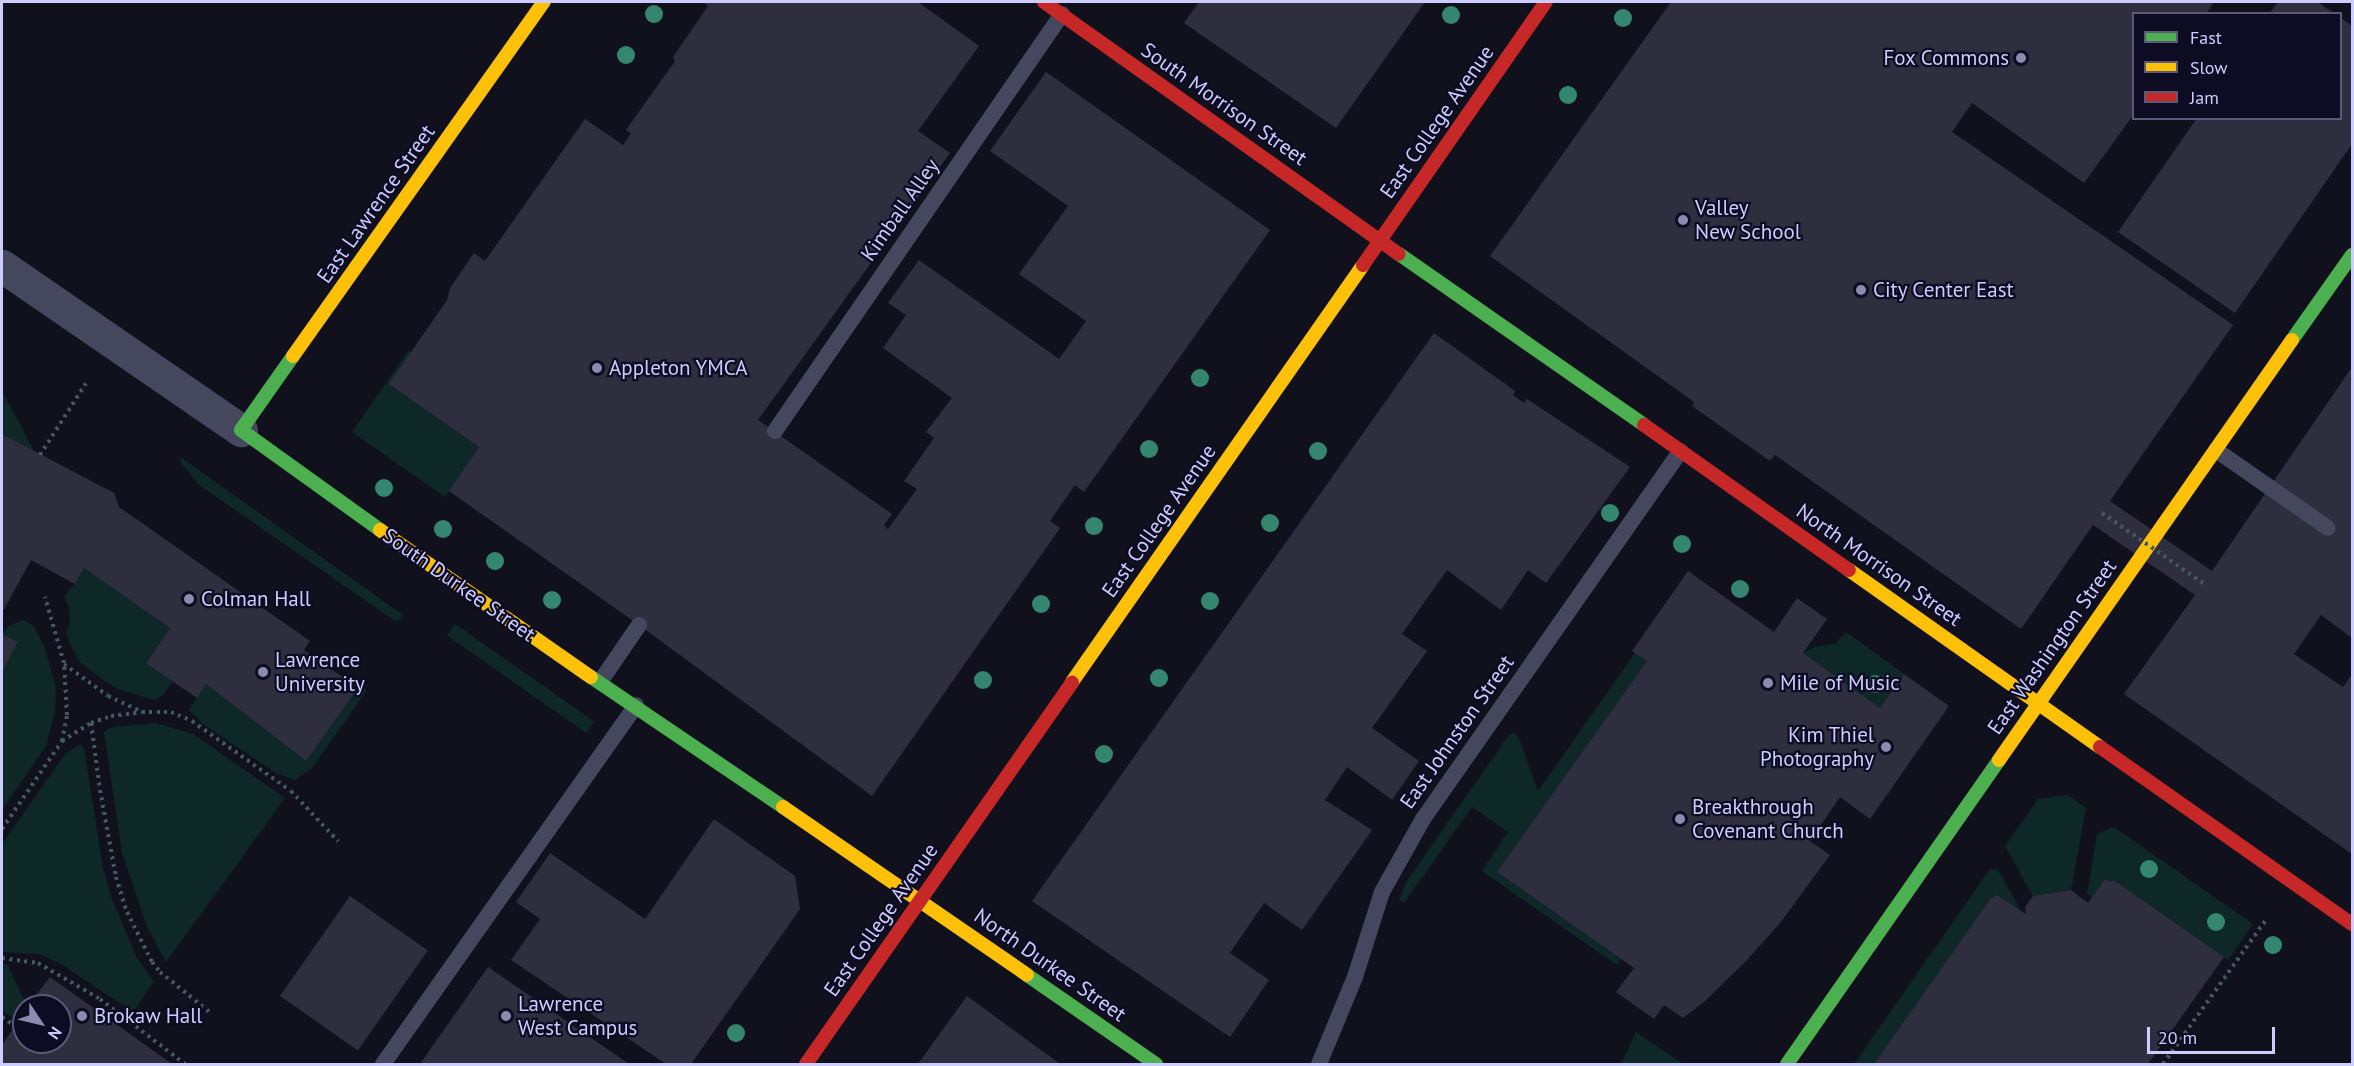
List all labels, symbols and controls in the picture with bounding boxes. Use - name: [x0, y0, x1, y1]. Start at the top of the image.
- legend: [2132, 12, 2342, 120]
- text: Fast: [2190, 26, 2222, 49]
- street label: South Morrison Street: [1136, 37, 1312, 171]
- street label: East College Avenue: [1375, 40, 1499, 204]
- place label: Fox Commons: [1883, 45, 2009, 71]
- marker: Fox Commons: [2014, 51, 2028, 65]
- text: Slow: [2190, 56, 2228, 79]
- text: Jam: [2190, 86, 2219, 109]
- street label: East Lawrence Street: [312, 120, 440, 288]
- street label: Kimball Alley: [855, 154, 945, 266]
- place label: Valley New School: [1695, 195, 1801, 245]
- marker: Valley New School: [1676, 213, 1690, 227]
- place label: City Center East: [1873, 277, 2014, 303]
- marker: City Center East: [1854, 283, 1868, 297]
- place label: Appleton YMCA: [609, 355, 748, 381]
- marker: Appleton YMCA: [590, 361, 604, 375]
- street label: East College Avenue: [1097, 439, 1221, 603]
- street label: North Morrison Street: [1792, 498, 1966, 632]
- street label: South Durkee Street: [378, 523, 540, 647]
- street label: East Washington Street: [1982, 555, 2122, 739]
- place label: Colman Hall: [201, 586, 311, 612]
- marker: Colman Hall: [182, 592, 196, 606]
- place label: Lawrence University: [275, 647, 365, 697]
- street label: East Johnston Street: [1395, 651, 1519, 813]
- marker: Lawrence University: [256, 665, 270, 679]
- place label: Mile of Music: [1780, 670, 1900, 696]
- marker: Mile of Music: [1761, 676, 1775, 690]
- place label: Kim Thiel Photography: [1760, 722, 1874, 772]
- marker: Kim Thiel Photography: [1879, 740, 1893, 754]
- place label: Breakthrough Covenant Church: [1692, 794, 1844, 844]
- marker: Breakthrough Covenant Church: [1673, 812, 1687, 826]
- street label: East College Avenue: [819, 838, 943, 1002]
- street label: North Durkee Street: [969, 903, 1131, 1027]
- place label: Lawrence West Campus: [518, 991, 637, 1041]
- north arrow: [12, 994, 72, 1054]
- place label: Brokaw Hall: [94, 1003, 203, 1029]
- marker: Brokaw Hall: [75, 1009, 89, 1023]
- marker: Lawrence West Campus: [499, 1009, 513, 1023]
- scale bar: [2150, 1015, 2278, 1053]
- text: N: [44, 1023, 66, 1043]
- text: 20 m: [2158, 1026, 2197, 1049]

